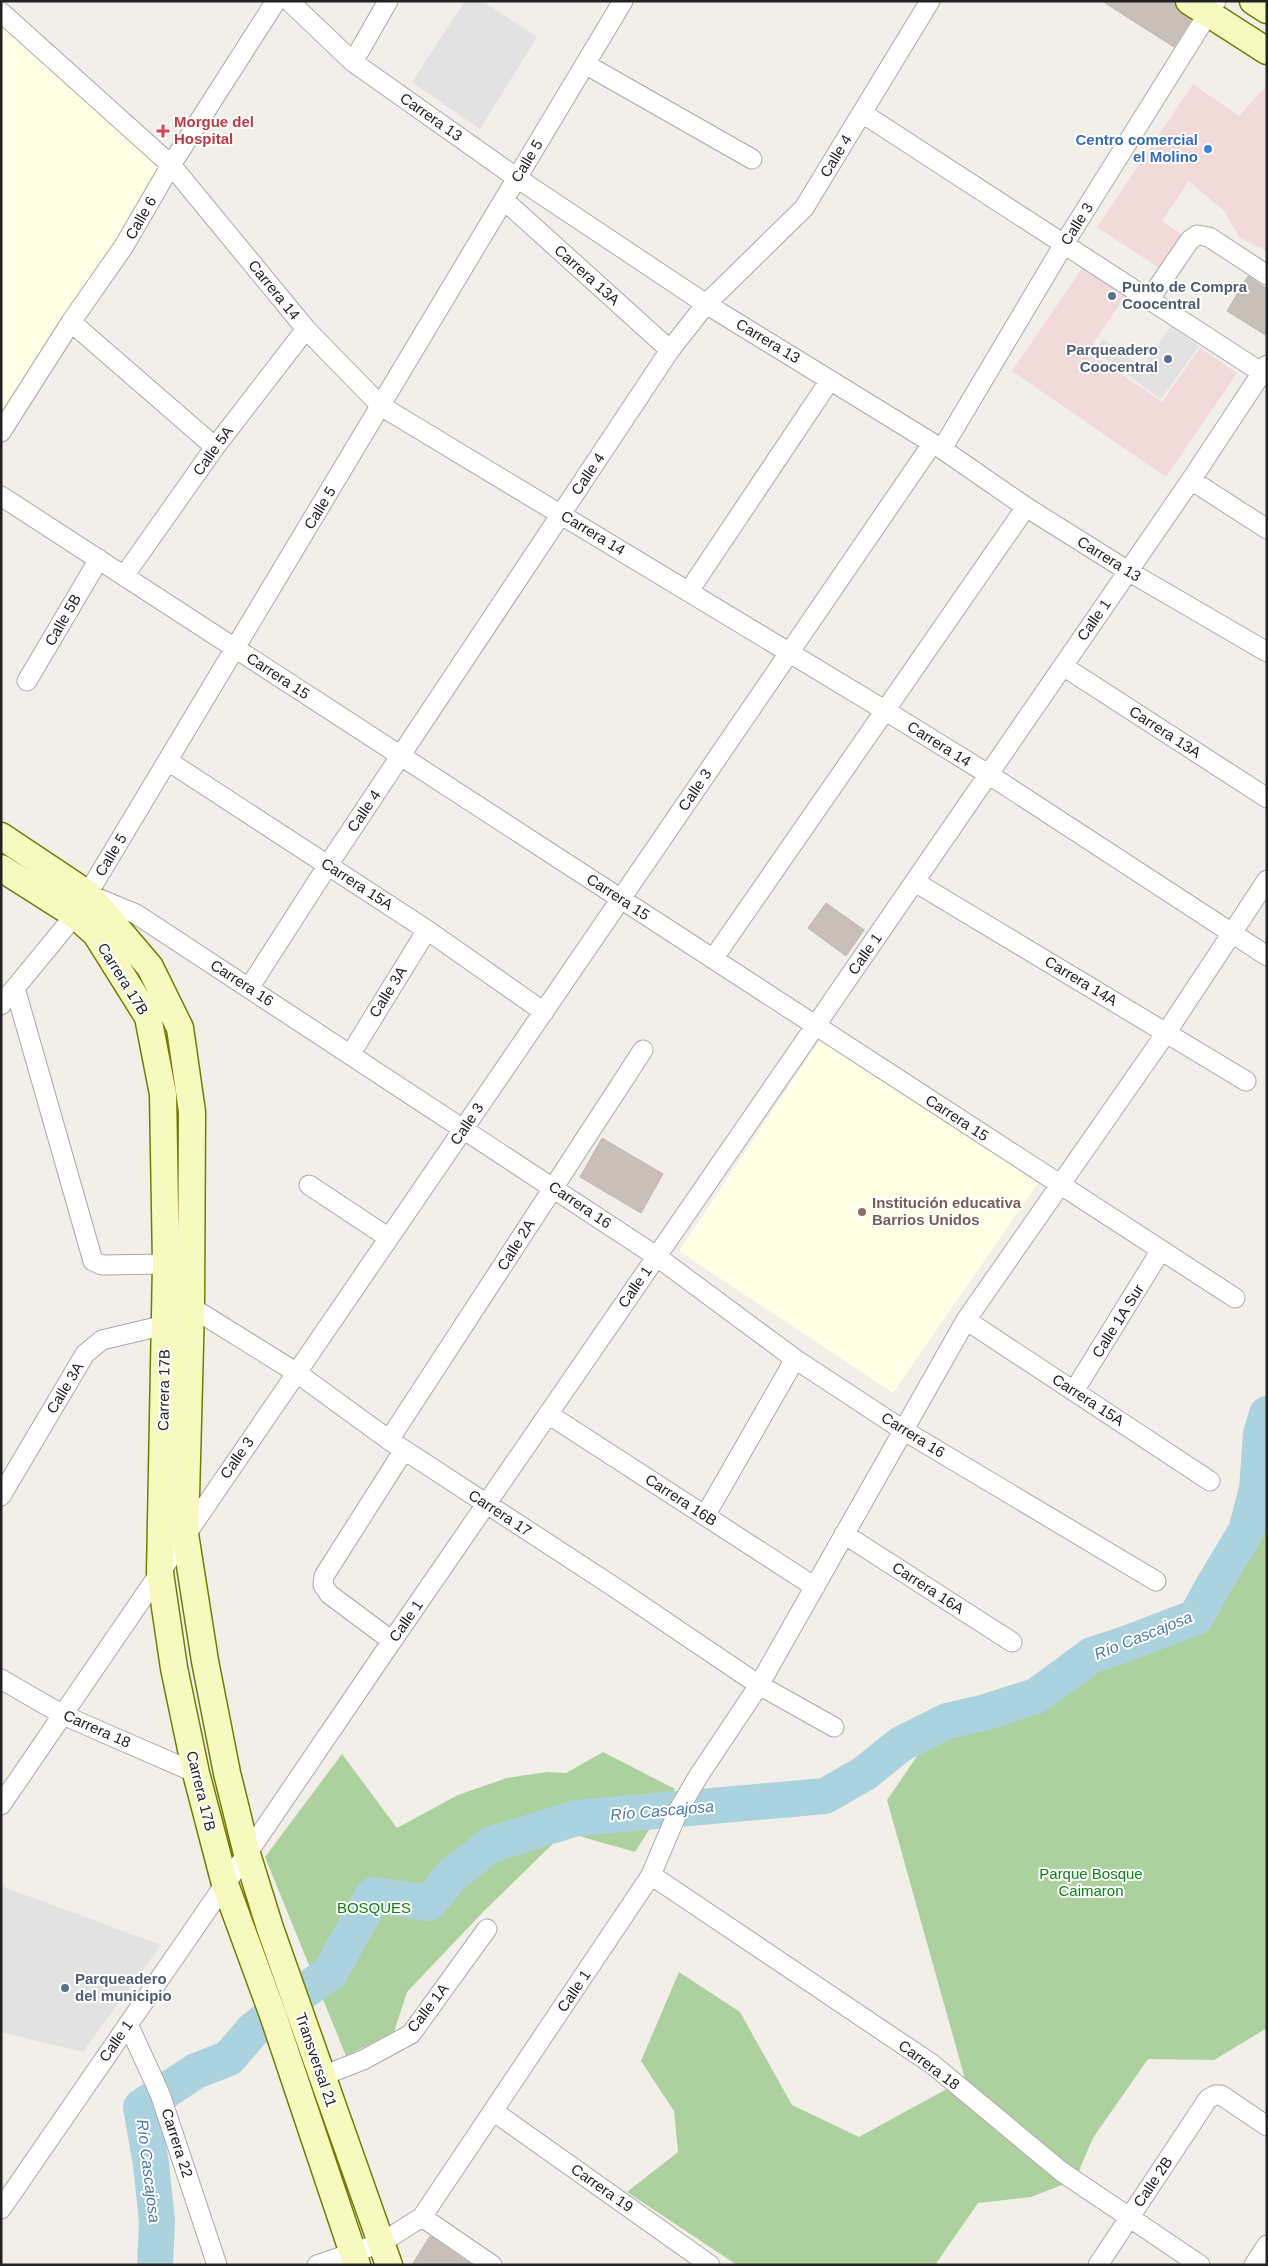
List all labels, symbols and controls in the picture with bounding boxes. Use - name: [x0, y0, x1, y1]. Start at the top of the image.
- street label: Carrera 13: [397, 89, 466, 144]
- place label: Morgue del Hospital: [174, 113, 254, 147]
- marker: Morgue del Hospital: [156, 124, 170, 138]
- street label: Calle 4: [816, 131, 855, 180]
- place label: Centro comercial el Molino: [1075, 131, 1198, 165]
- street label: Calle 5: [507, 136, 546, 185]
- marker: Centro comercial el Molino: [1202, 143, 1214, 155]
- street label: Calle 6: [122, 193, 160, 242]
- street label: Calle 3: [1057, 199, 1096, 248]
- street label: Carrera 13A: [551, 241, 623, 308]
- street label: Carrera 14: [245, 256, 304, 323]
- place label: Punto de Compra Coocentral: [1122, 278, 1248, 312]
- marker: Punto de Compra Coocentral: [1106, 290, 1118, 302]
- street label: Carrera 13: [733, 315, 803, 366]
- place label: Parqueadero Coocentral: [1066, 341, 1158, 375]
- marker: Parqueadero Coocentral: [1162, 353, 1174, 365]
- street label: Calle 5A: [189, 423, 236, 479]
- street label: Calle 4: [567, 450, 608, 498]
- street label: Calle 5: [300, 483, 339, 532]
- street label: Carrera 14: [558, 507, 628, 558]
- street label: Carrera 13: [1074, 532, 1144, 585]
- street label: Calle 5B: [41, 591, 84, 649]
- street label: Calle 1: [1073, 596, 1114, 644]
- street label: Carrera 15: [244, 649, 313, 702]
- street label: Carrera 13A: [1126, 702, 1204, 761]
- street label: Carrera 14: [904, 717, 974, 770]
- street label: Calle 3: [674, 766, 715, 814]
- street label: Calle 4: [343, 787, 384, 835]
- street label: Calle 5: [91, 830, 130, 879]
- street label: Carrera 15A: [318, 854, 396, 913]
- street label: Carrera 15: [584, 870, 653, 923]
- street label: Calle 1: [844, 930, 885, 978]
- street label: Carrera 17B: [95, 940, 152, 1018]
- street label: Carrera 14A: [1042, 952, 1121, 1009]
- street label: Carrera 16: [208, 956, 277, 1009]
- street label: Calle 3A: [365, 963, 410, 1020]
- street label: Carrera 15: [923, 1091, 992, 1144]
- street label: Calle 3: [446, 1100, 487, 1148]
- street label: Carrera 16: [546, 1177, 615, 1232]
- place label: Institución educativa Barrios Unidos: [872, 1194, 1022, 1228]
- marker: Institución educativa Barrios Unidos: [856, 1206, 868, 1218]
- street label: Calle 2A: [493, 1216, 538, 1273]
- street label: Calle 1: [614, 1263, 655, 1311]
- street label: Calle 1A Sur: [1088, 1281, 1147, 1361]
- street label: Carrera 17B: [154, 1349, 173, 1431]
- street label: Calle 3A: [43, 1359, 86, 1416]
- street label: Carrera 15A: [1049, 1370, 1127, 1429]
- street label: Carrera 16: [878, 1408, 948, 1461]
- street label: Calle 3: [216, 1434, 257, 1482]
- street label: Carrera 16B: [642, 1470, 720, 1529]
- street label: Carrera 17: [466, 1486, 535, 1539]
- street label: Carrera 16A: [889, 1558, 967, 1617]
- street label: Calle 1: [385, 1597, 426, 1645]
- water label: Río Cascajosa: [1092, 1608, 1195, 1663]
- street label: Carrera 18: [61, 1706, 133, 1751]
- street label: Carrera 17B: [183, 1749, 220, 1833]
- water label: Río Cascajosa: [609, 1797, 715, 1823]
- park label: Parque Bosque Caimaron: [1039, 1865, 1143, 1899]
- park label: BOSQUES: [337, 1899, 411, 1916]
- street label: Calle 1: [553, 1967, 594, 2015]
- place label: Parqueadero del municipio: [75, 1970, 172, 2004]
- street label: Calle 1A: [403, 1980, 452, 2035]
- marker: Parqueadero del municipio: [59, 1982, 71, 1994]
- street label: Transversal 21: [292, 2010, 341, 2109]
- street label: Calle 1: [95, 2017, 136, 2065]
- street label: Carrera 18: [896, 2036, 963, 2093]
- street label: Carrera 22: [158, 2106, 197, 2180]
- water label: Río Cascajosa: [134, 2118, 163, 2224]
- street label: Calle 2B: [1130, 2153, 1175, 2210]
- street label: Carrera 19: [568, 2160, 637, 2215]

